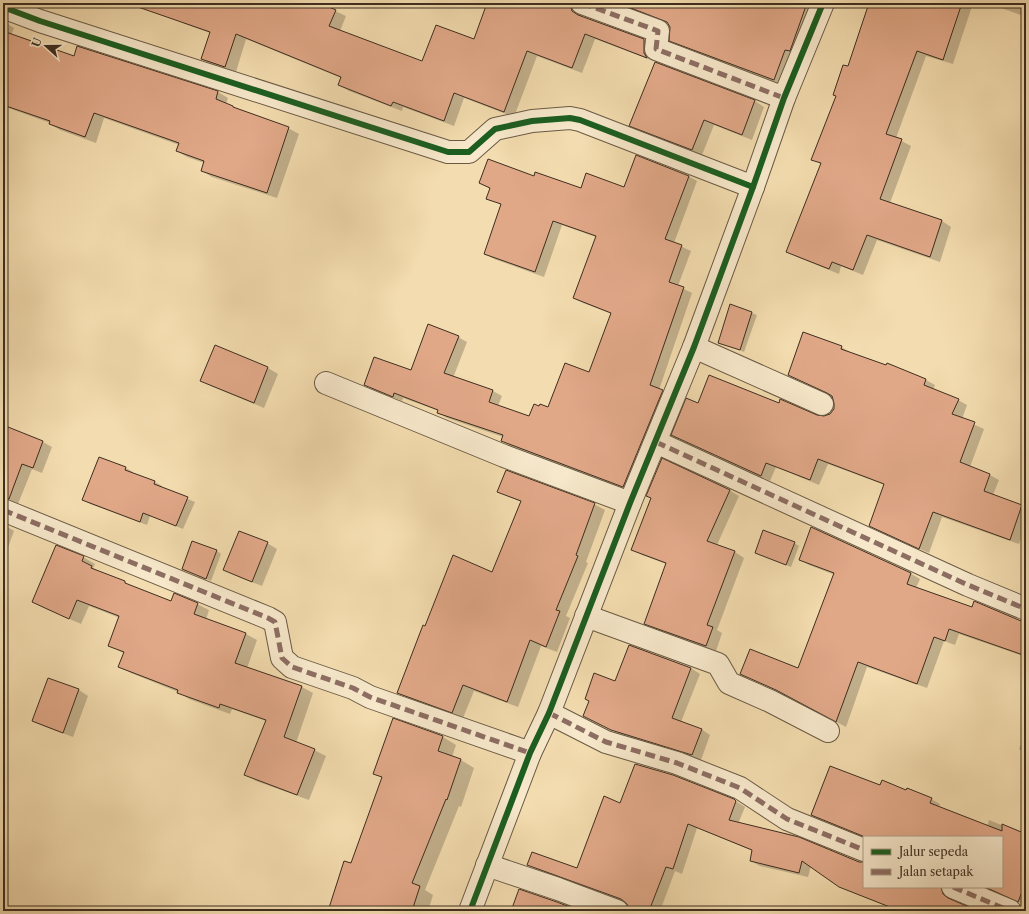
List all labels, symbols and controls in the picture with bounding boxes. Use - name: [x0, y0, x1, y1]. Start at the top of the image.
- north arrow: [26, 26, 66, 66]
- text: U: [29, 36, 45, 49]
- legend: [863, 836, 1003, 888]
- text: Jalur sepeda: [897, 844, 969, 859]
- text: Jalan setapak: [897, 864, 974, 879]

